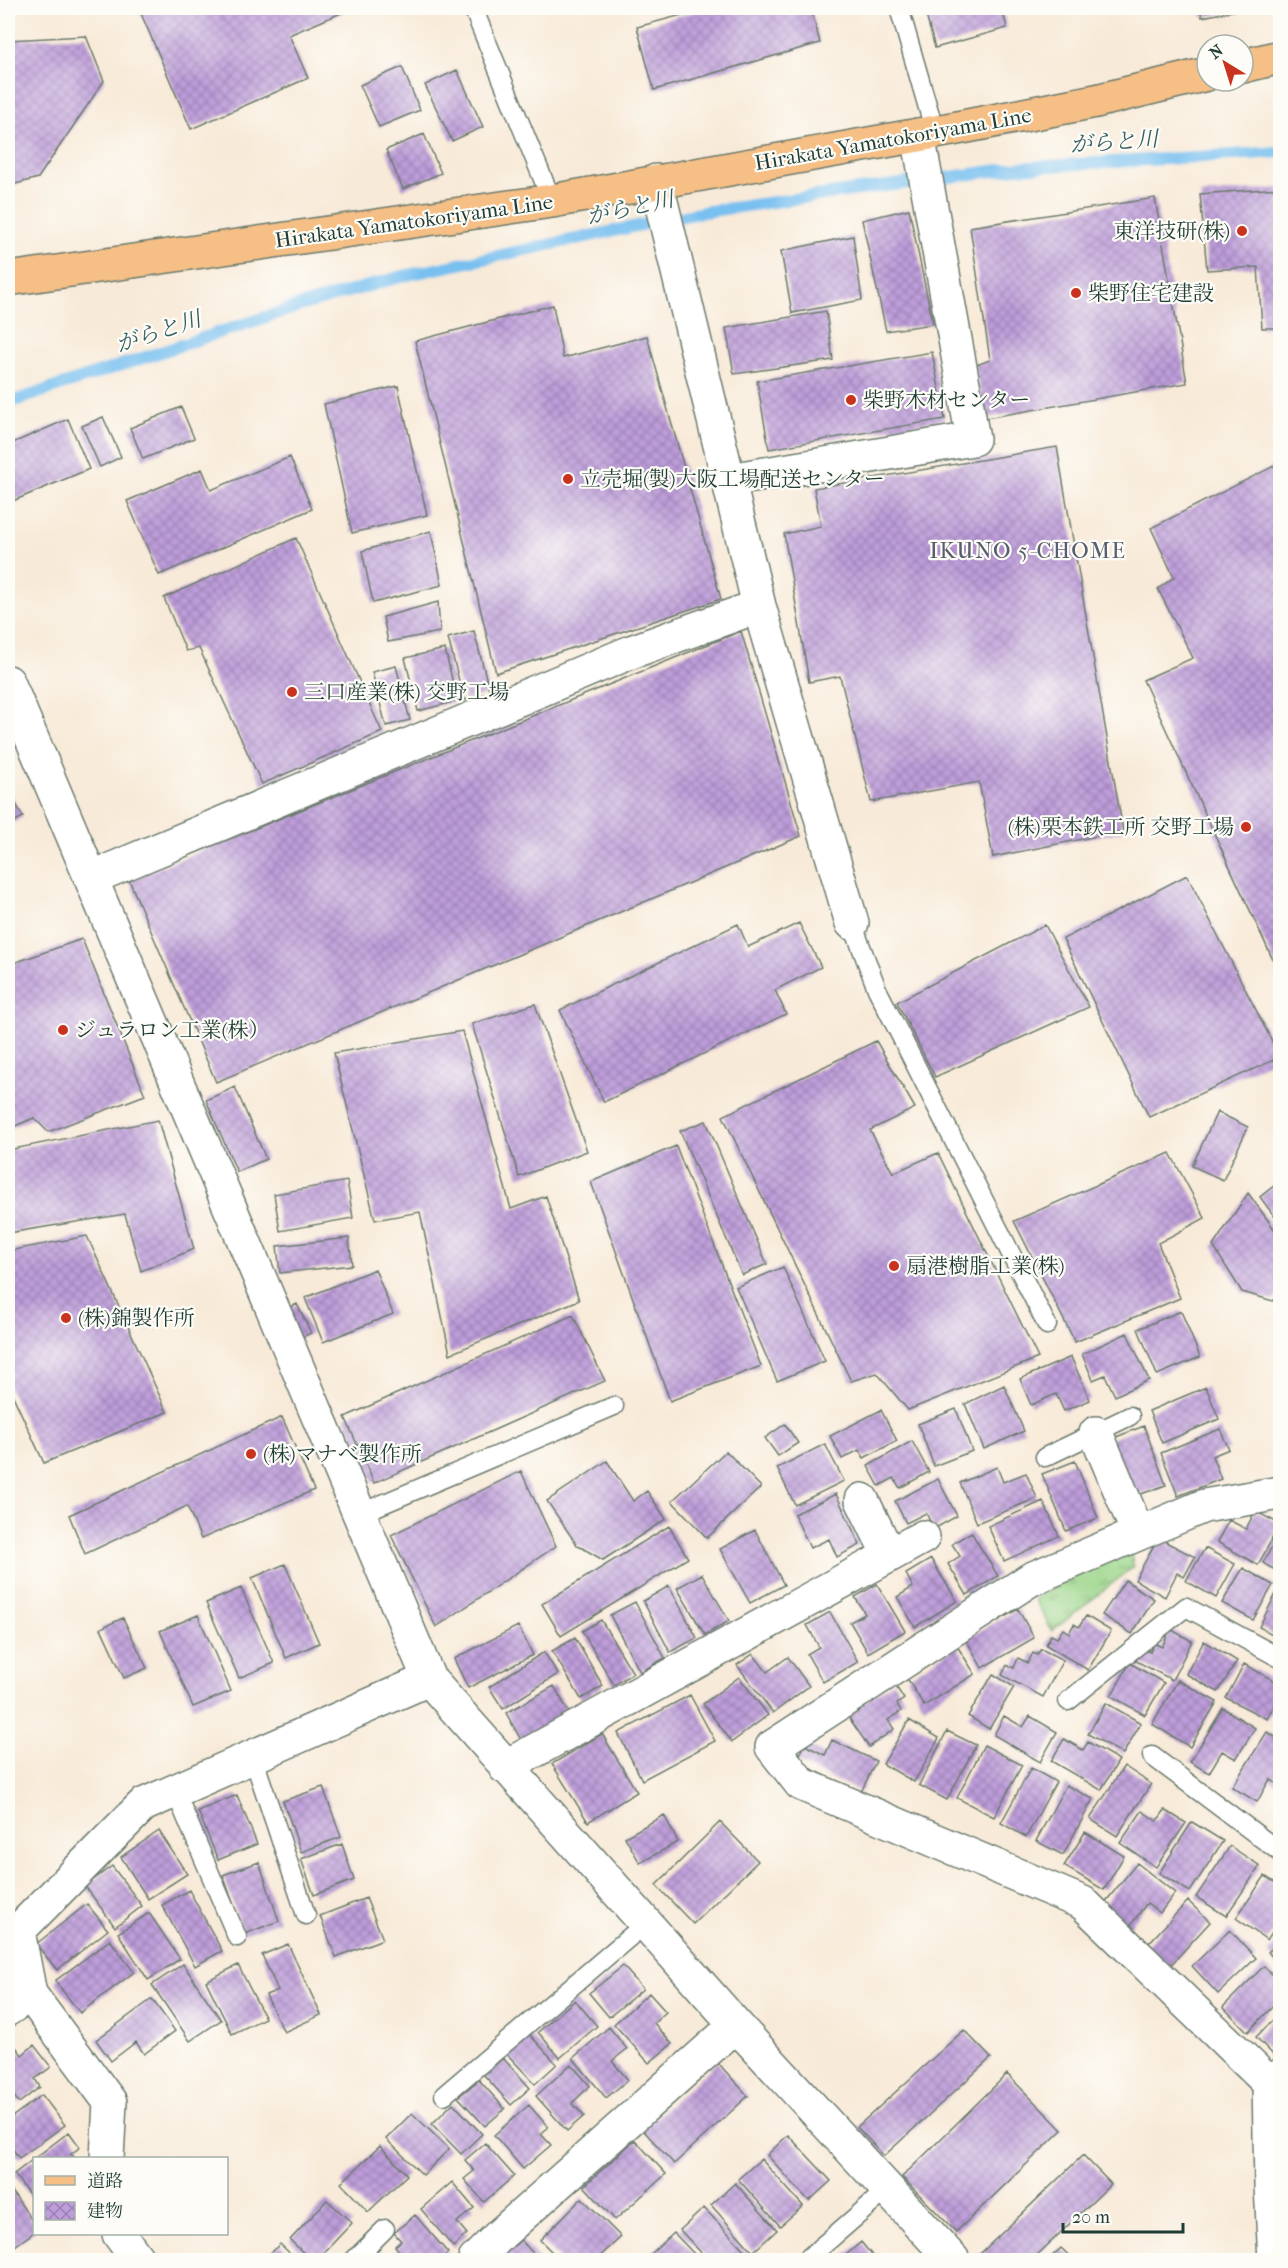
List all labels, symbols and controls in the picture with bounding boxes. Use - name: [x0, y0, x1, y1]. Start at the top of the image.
- north arrow: [1195, 33, 1255, 93]
- text: N: [1205, 40, 1227, 63]
- street label: Hirakata Yamatokoriyama Line: [753, 103, 1033, 175]
- water label: がらと川: [1069, 126, 1161, 158]
- water label: がらと川: [584, 186, 678, 230]
- street label: Hirakata Yamatokoriyama Line: [273, 190, 555, 252]
- place label: 東洋技研(株): [1113, 219, 1230, 243]
- marker: 東洋技研(株): [1235, 224, 1249, 238]
- place label: 柴野住宅建設: [1088, 281, 1214, 305]
- marker: 柴野住宅建設: [1069, 286, 1083, 300]
- water label: がらと川: [112, 305, 206, 358]
- place label: 柴野木材センター: [863, 388, 1030, 412]
- marker: 柴野木材センター: [844, 393, 858, 407]
- place label: 立売堀(製)大阪工場配送センター: [580, 467, 885, 491]
- marker: 立売堀(製)大阪工場配送センター: [561, 472, 575, 486]
- district label: IKUNO 5-CHOME: [929, 538, 1127, 564]
- place label: 三口産業(株) 交野工場: [304, 680, 509, 704]
- marker: 三口産業(株) 交野工場: [285, 685, 299, 699]
- place label: (株)栗本鉄工所 交野工場: [1008, 815, 1234, 839]
- marker: (株)栗本鉄工所 交野工場: [1239, 820, 1253, 834]
- place label: ジュラロン工業(株）: [75, 1018, 269, 1042]
- marker: ジュラロン工業(株）: [56, 1023, 70, 1037]
- place label: 扇港樹脂工業(株): [906, 1254, 1065, 1278]
- marker: 扇港樹脂工業(株): [887, 1259, 901, 1273]
- place label: (株)錦製作所: [78, 1306, 195, 1330]
- marker: (株)錦製作所: [59, 1311, 73, 1325]
- place label: (株)マナべ製作所: [263, 1442, 422, 1466]
- marker: (株)マナべ製作所: [244, 1447, 258, 1461]
- legend: [33, 2157, 228, 2235]
- text: 道路: [87, 2171, 123, 2192]
- scale bar: [1063, 2196, 1183, 2234]
- text: 建物: [87, 2201, 123, 2222]
- text: 20 m: [1072, 2207, 1110, 2228]

